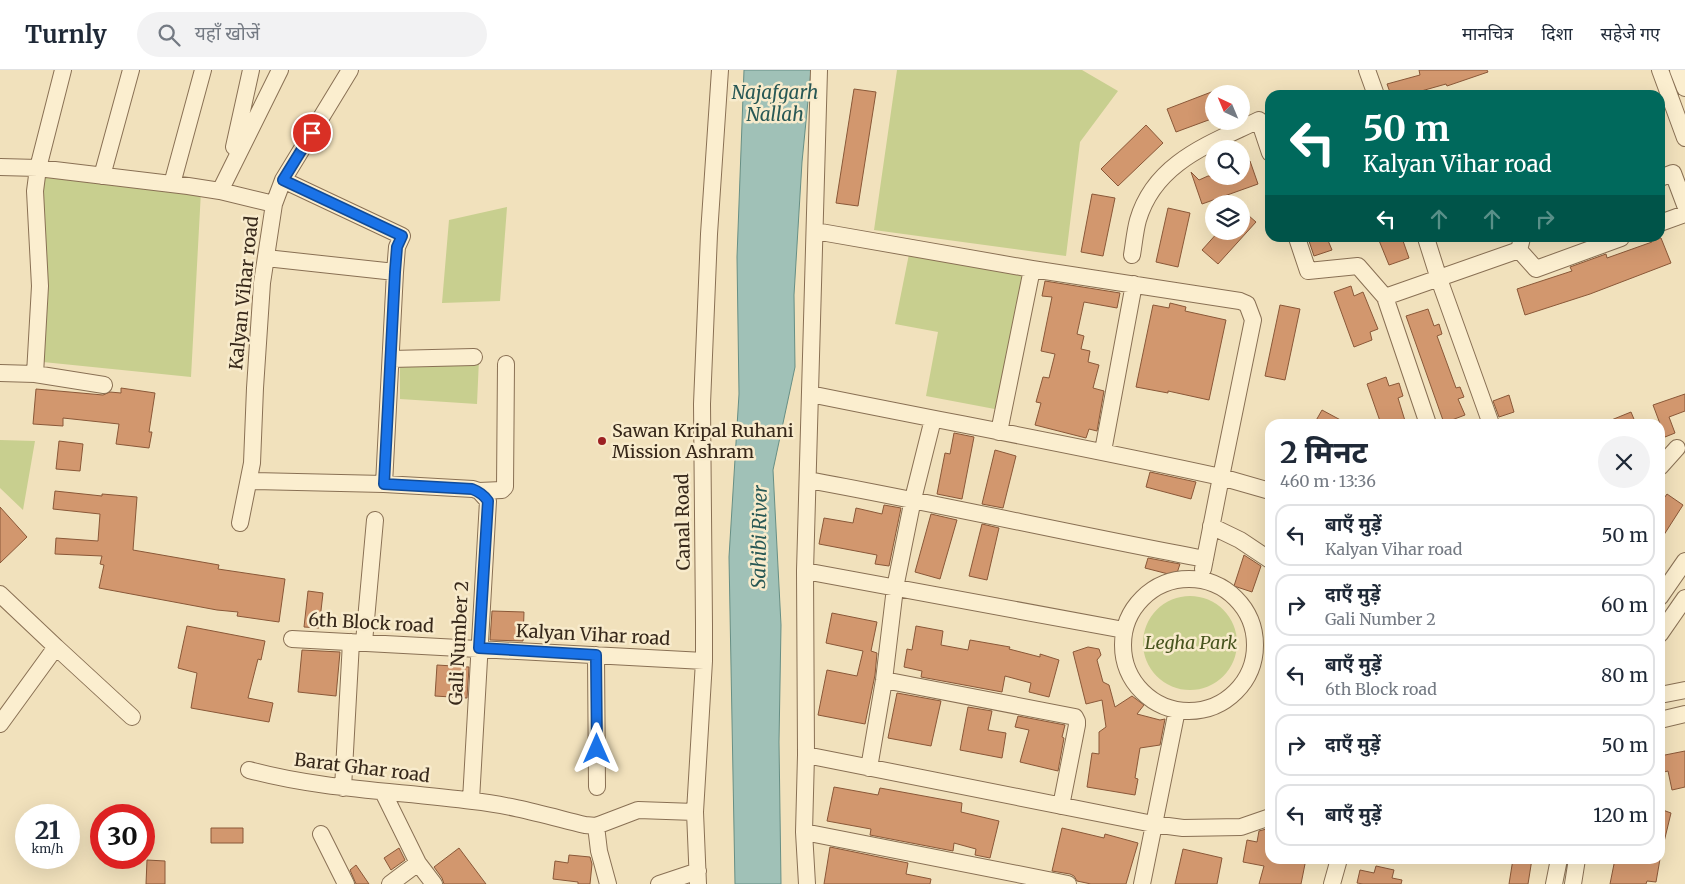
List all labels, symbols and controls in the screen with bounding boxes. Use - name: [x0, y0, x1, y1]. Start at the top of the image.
- search box: [137, 12, 487, 57]
- text: Turnly: [25, 19, 107, 50]
- icon: search: [155, 21, 183, 49]
- text: यहाँ खोजें: [195, 21, 260, 45]
- text: मानचित्र: [1462, 22, 1513, 45]
- text: दिशा: [1541, 22, 1573, 45]
- text: सहेजे गए: [1601, 22, 1660, 45]
- water label: Najafgarh Nallah: [732, 80, 818, 126]
- north arrow: [1205, 85, 1250, 130]
- map controls: [1205, 85, 1250, 240]
- text: 50 m: [1363, 107, 1450, 151]
- icon: left: [1280, 110, 1345, 175]
- pin: [291, 112, 333, 154]
- icon: arrive: [298, 119, 326, 147]
- button: search: [1205, 140, 1250, 185]
- text: Kalyan Vihar road: [1363, 150, 1552, 178]
- button: layers: [1205, 195, 1250, 240]
- icon: left: [1372, 205, 1400, 233]
- icon: ahead: [1425, 205, 1453, 233]
- icon: ahead: [1478, 205, 1506, 233]
- icon: right: [1531, 205, 1559, 233]
- street label: Kalyan Vihar road: [224, 215, 263, 371]
- place label: Sawan Kripal Ruhani Mission Ashram: [612, 419, 794, 463]
- text: 2 मिनट: [1280, 433, 1368, 471]
- marker: Sawan Kripal Ruhani Mission Ashram: [596, 435, 608, 447]
- button: close: [1598, 436, 1650, 488]
- text: 460 m · 13:36: [1280, 471, 1376, 491]
- street label: Canal Road: [670, 473, 695, 571]
- water label: Sahibi River: [746, 485, 772, 589]
- text: बाएँ मुड़ें: [1325, 512, 1382, 536]
- icon: left: [1282, 521, 1310, 549]
- text: 50 m: [1602, 523, 1648, 547]
- text: Kalyan Vihar road: [1325, 539, 1462, 559]
- street label: Gali Number 2: [444, 580, 473, 706]
- text: दाएँ मुड़ें: [1325, 582, 1381, 606]
- icon: right: [1282, 591, 1310, 619]
- text: 60 m: [1601, 593, 1648, 617]
- street label: 6th Block road: [308, 608, 435, 637]
- text: Gali Number 2: [1325, 609, 1436, 629]
- street label: Kalyan Vihar road: [515, 619, 671, 650]
- park label: Legha Park: [1145, 631, 1237, 654]
- text: बाएँ मुड़ें: [1325, 652, 1382, 676]
- icon: left: [1282, 661, 1310, 689]
- text: 80 m: [1601, 663, 1648, 687]
- text: 6th Block road: [1325, 679, 1437, 699]
- position arrow: [570, 722, 622, 774]
- icon: right: [1282, 731, 1310, 759]
- text: दाएँ मुड़ें: [1325, 732, 1381, 756]
- text: 50 m: [1602, 733, 1648, 757]
- street label: Barat Ghar road: [293, 748, 431, 787]
- icon: left: [1282, 801, 1310, 829]
- text: बाएँ मुड़ें: [1325, 802, 1382, 826]
- text: 120 m: [1593, 803, 1648, 827]
- speed limit sign: 30: [90, 804, 155, 869]
- text: 21: [35, 814, 60, 846]
- text: km/h: [32, 841, 63, 856]

